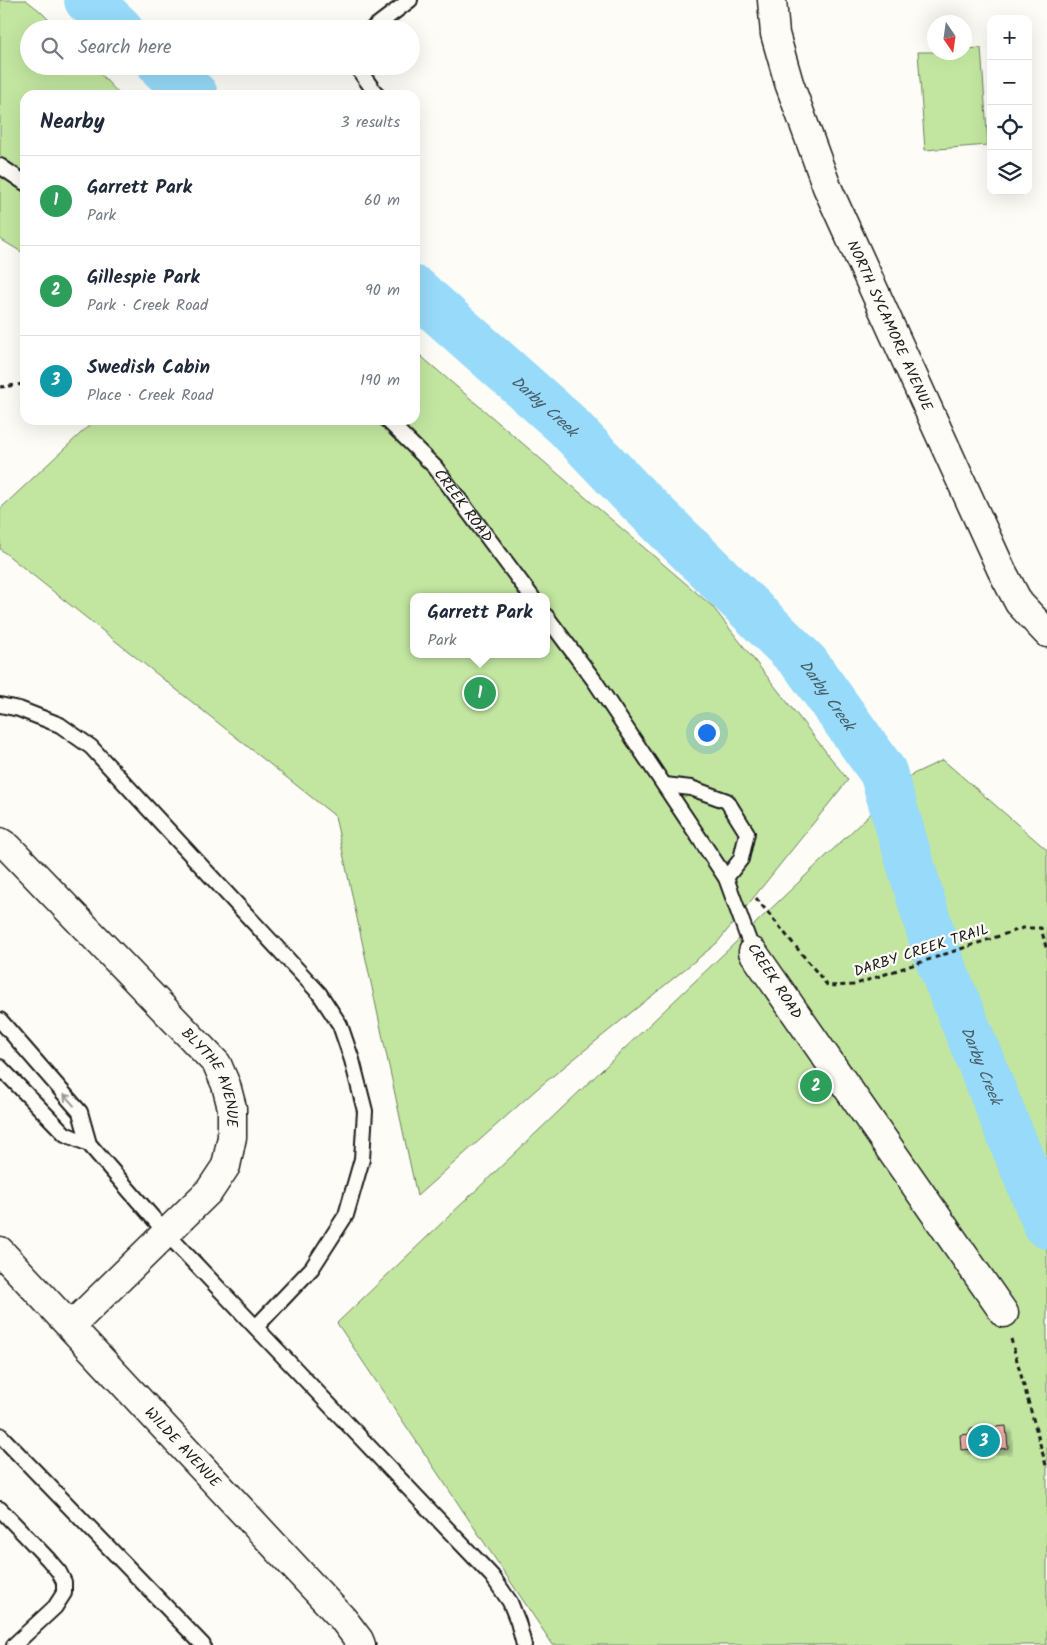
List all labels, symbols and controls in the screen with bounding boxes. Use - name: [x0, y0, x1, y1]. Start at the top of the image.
- north arrow: [927, 15, 972, 60]
- map controls: [987, 15, 1032, 195]
- button: +: [987, 15, 1032, 60]
- search box: [20, 20, 420, 75]
- text: Search here: [78, 33, 172, 63]
- icon: search: [38, 34, 66, 62]
- button: −: [987, 60, 1032, 105]
- button: locate: [987, 105, 1032, 150]
- text: Nearby: [40, 106, 105, 139]
- text: 3 results: [341, 110, 400, 135]
- button: layers: [987, 150, 1032, 195]
- text: Garrett Park: [87, 173, 192, 203]
- text: 1: [54, 188, 58, 213]
- text: 60 m: [364, 188, 400, 213]
- text: Park: [87, 203, 116, 228]
- street label: NORTH SYCAMORE AVENUE: [840, 237, 939, 416]
- text: Gillespie Park: [87, 263, 200, 293]
- text: 2: [51, 278, 61, 303]
- text: 90 m: [365, 278, 400, 303]
- text: Park · Creek Road: [87, 293, 208, 318]
- text: Swedish Cabin: [87, 353, 210, 383]
- text: 3: [52, 368, 60, 393]
- text: 190 m: [360, 368, 400, 393]
- water label: Darby Creek: [505, 370, 585, 445]
- text: Place · Creek Road: [87, 383, 213, 408]
- street label: CREEK ROAD: [427, 464, 499, 548]
- popup: [410, 593, 550, 658]
- text: Garrett Park: [428, 598, 532, 628]
- text: Park: [428, 628, 457, 653]
- water label: Darby Creek: [792, 655, 862, 738]
- pin: 1: [464, 674, 496, 712]
- your location: [694, 720, 720, 746]
- street label: DARBY CREEK TRAIL: [851, 918, 992, 984]
- street label: CREEK ROAD: [740, 939, 808, 1025]
- street label: BLYTHE AVENUE: [175, 1022, 243, 1128]
- water label: Darby Creek: [954, 1023, 1009, 1111]
- pin: 2: [800, 1067, 832, 1105]
- one-way arrow: [63, 1094, 75, 1107]
- street label: WILDE AVENUE: [138, 1402, 227, 1494]
- pin: 3: [968, 1422, 1000, 1460]

